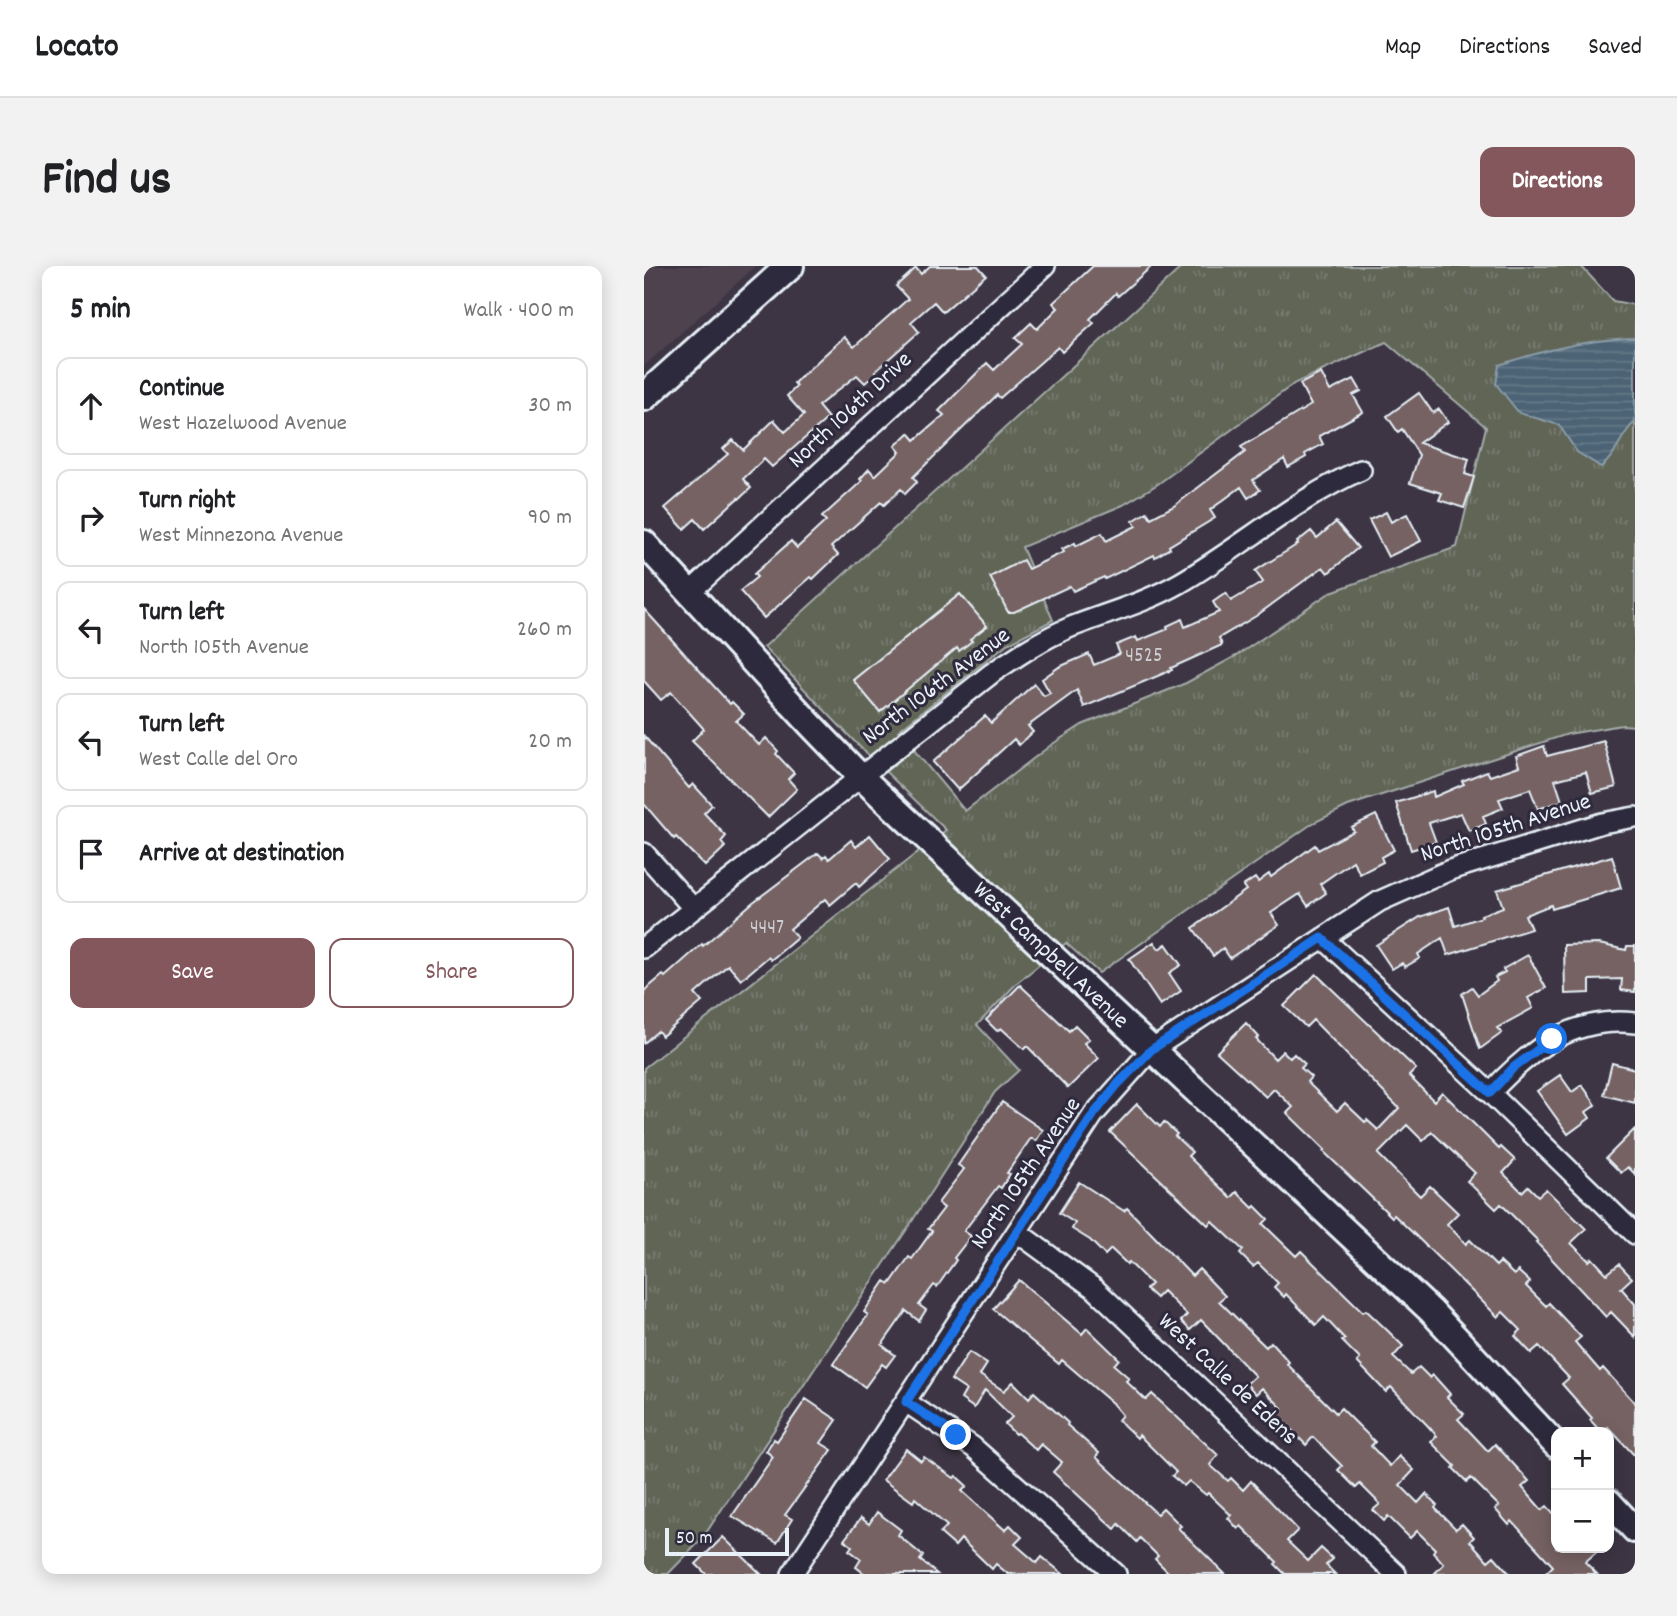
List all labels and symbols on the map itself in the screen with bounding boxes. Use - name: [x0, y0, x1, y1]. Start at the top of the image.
- street label: North 106th Drive: [781, 345, 921, 477]
- street label: North 106th Avenue: [856, 620, 1018, 754]
- house number: 4525: [1125, 642, 1163, 672]
- street label: North 105th Avenue: [1416, 785, 1596, 873]
- street label: West Campbell Avenue: [964, 874, 1136, 1038]
- house number: 4447: [750, 914, 784, 944]
- route start: [1536, 1023, 1567, 1054]
- street label: North 105th Avenue: [963, 1091, 1091, 1257]
- street label: West Calle de Edens: [1149, 1306, 1305, 1454]
- route end: [940, 1419, 971, 1450]
- scale bar: [665, 1525, 789, 1557]

